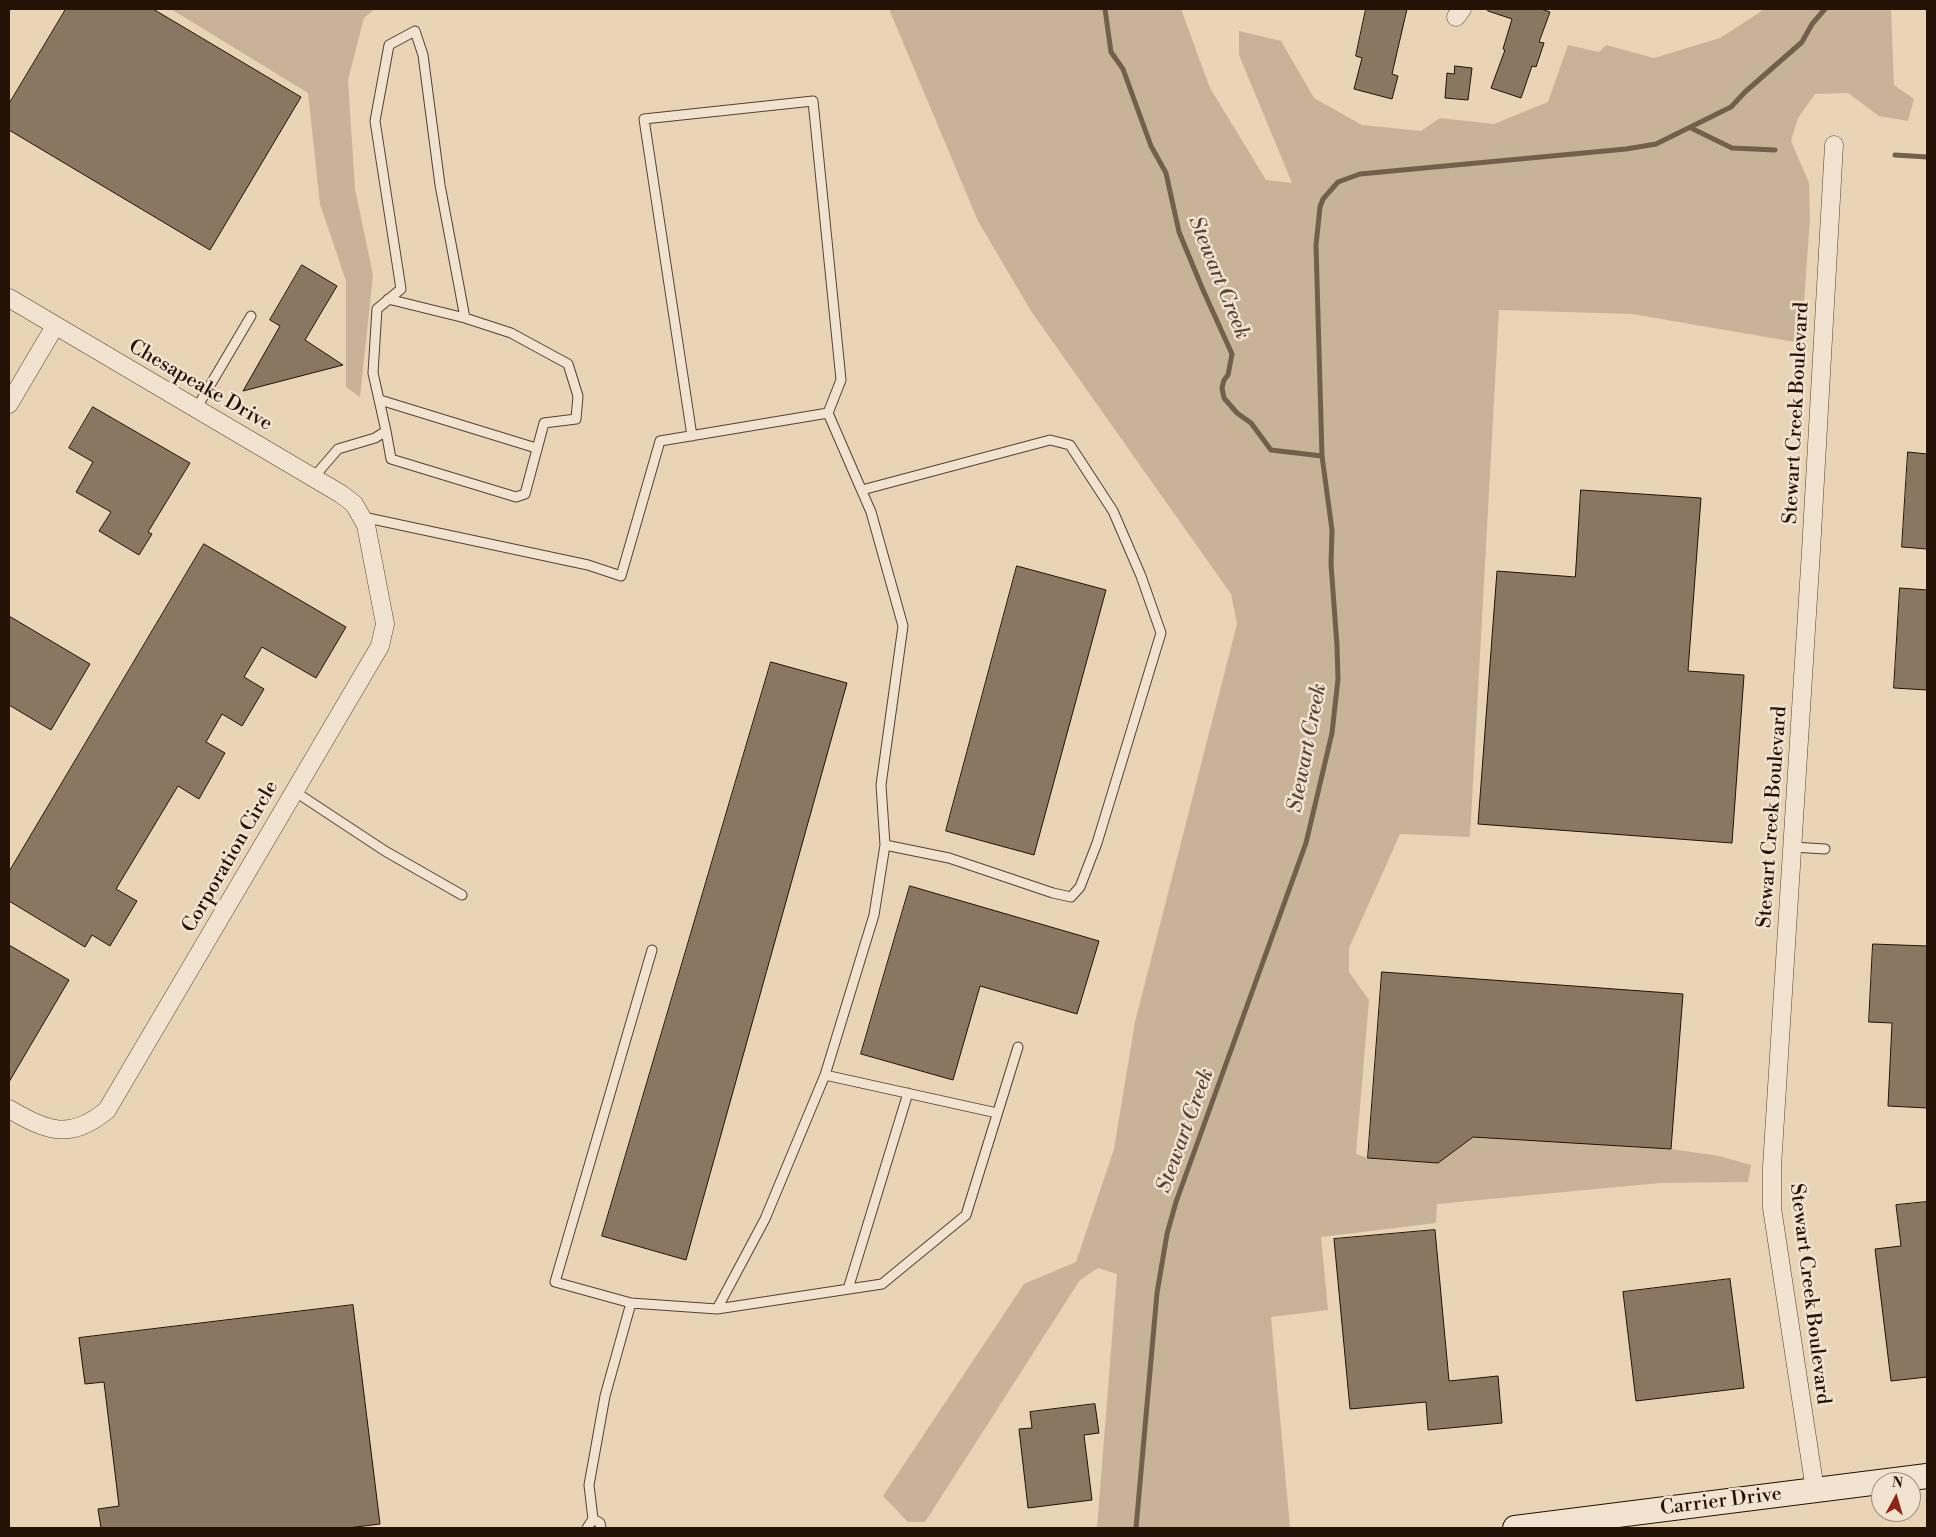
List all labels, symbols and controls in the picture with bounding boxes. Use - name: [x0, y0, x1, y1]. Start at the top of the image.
- water label: Stewart Creek: [1182, 213, 1254, 343]
- street label: Stewart Creek Boulevard: [1779, 301, 1815, 525]
- street label: Chesapeake Drive: [124, 335, 276, 437]
- water label: Stewart Creek: [1283, 682, 1333, 814]
- street label: Stewart Creek Boulevard: [1753, 705, 1793, 929]
- street label: Corporation Circle: [178, 777, 284, 937]
- water label: Stewart Creek: [1152, 1065, 1220, 1197]
- street label: Stewart Creek Boulevard: [1784, 1182, 1834, 1406]
- north arrow: [1871, 1472, 1921, 1522]
- text: N: [1891, 1474, 1904, 1493]
- street label: Carrier Drive: [1659, 1483, 1783, 1521]

